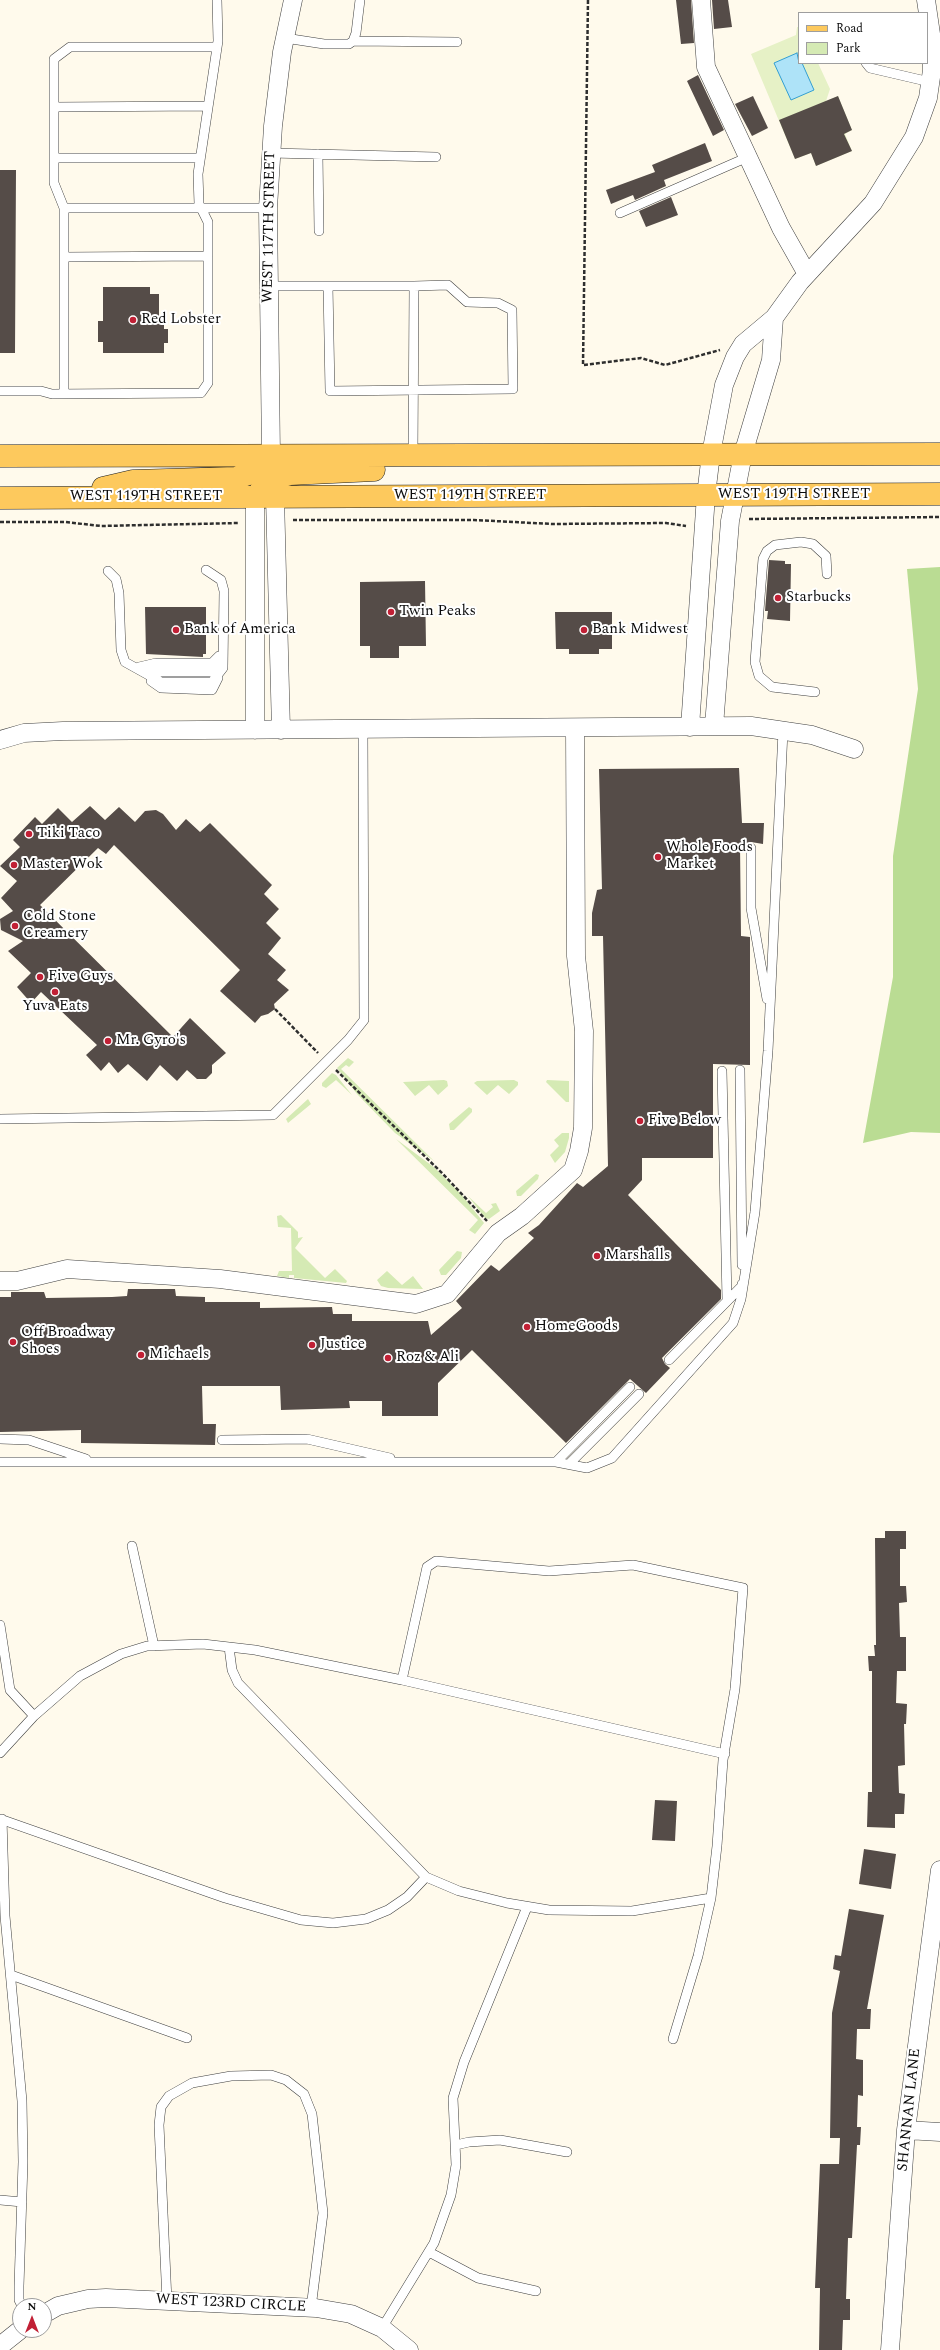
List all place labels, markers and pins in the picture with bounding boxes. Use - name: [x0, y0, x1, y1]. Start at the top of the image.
- place label: Red Lobster: [141, 311, 221, 329]
- marker: Red Lobster: [128, 315, 138, 325]
- place label: Starbucks: [786, 589, 851, 607]
- marker: Starbucks: [773, 593, 783, 603]
- place label: Twin Peaks: [399, 603, 476, 621]
- marker: Twin Peaks: [386, 607, 396, 617]
- place label: Bank of America: [184, 621, 296, 639]
- place label: Bank Midwest: [592, 621, 688, 639]
- marker: Bank of America: [171, 625, 181, 635]
- marker: Bank Midwest: [579, 625, 589, 635]
- place label: Tiki Taco: [37, 825, 100, 843]
- marker: Tiki Taco: [24, 829, 34, 839]
- place label: Whole Foods Market: [666, 839, 753, 874]
- marker: Whole Foods Market: [653, 852, 663, 862]
- place label: Master Wok: [22, 856, 103, 874]
- marker: Master Wok: [9, 860, 19, 870]
- place label: Cold Stone Creamery: [23, 908, 96, 943]
- marker: Cold Stone Creamery: [10, 921, 20, 931]
- place label: Five Guys: [48, 968, 114, 986]
- marker: Five Guys: [35, 972, 45, 982]
- marker: Yuva Eats: [50, 987, 60, 997]
- place label: Yuva Eats: [22, 998, 88, 1016]
- place label: Mr. Gyro's: [116, 1032, 186, 1050]
- marker: Mr. Gyro's: [103, 1036, 113, 1046]
- place label: Five Below: [648, 1112, 721, 1130]
- marker: Five Below: [635, 1116, 645, 1126]
- place label: Marshalls: [605, 1247, 670, 1265]
- marker: Marshalls: [592, 1251, 602, 1261]
- place label: HomeGoods: [535, 1318, 618, 1336]
- marker: HomeGoods: [522, 1322, 532, 1332]
- place label: Off Broadway Shoes: [21, 1324, 113, 1359]
- place label: Justice: [320, 1336, 365, 1354]
- marker: Off Broadway Shoes: [8, 1337, 18, 1347]
- marker: Justice: [307, 1340, 317, 1350]
- place label: Michaels: [149, 1346, 209, 1364]
- place label: Roz & Ali: [396, 1349, 459, 1367]
- marker: Michaels: [136, 1350, 146, 1360]
- marker: Roz & Ali: [383, 1353, 393, 1363]

